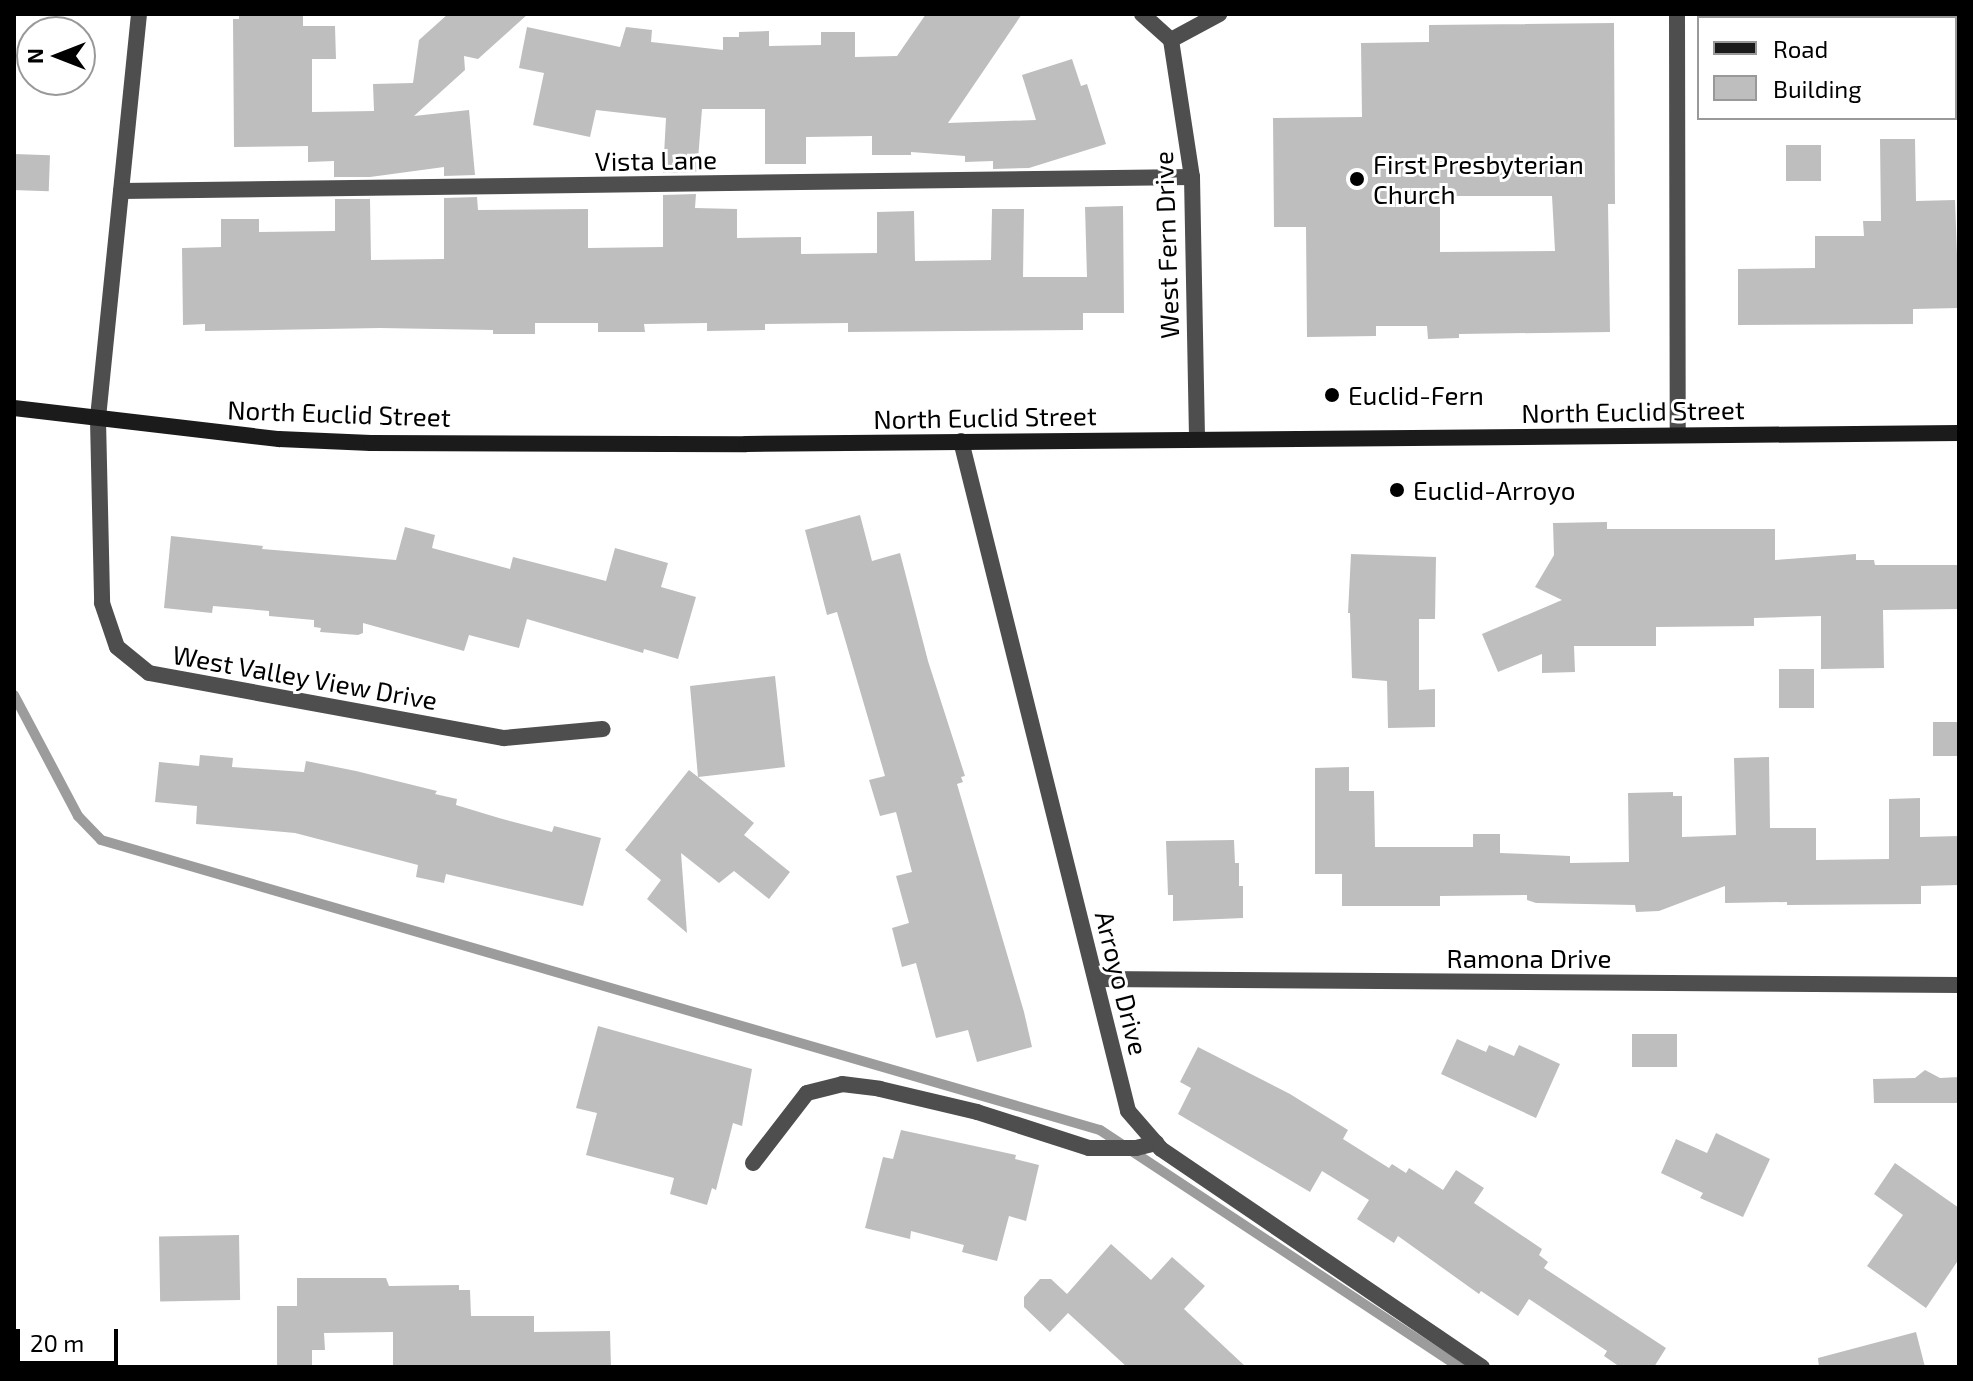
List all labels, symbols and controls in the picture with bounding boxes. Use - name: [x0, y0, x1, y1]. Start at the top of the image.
- north arrow: [16, 16, 96, 96]
- legend: [1697, 16, 1957, 120]
- text: Road: [1773, 34, 1828, 63]
- text: N: [21, 48, 47, 64]
- text: Building: [1773, 74, 1862, 103]
- street label: Vista Lane: [595, 143, 717, 177]
- place label: First Presbyterian Church: [1373, 148, 1584, 210]
- street label: West Fern Drive: [1147, 151, 1185, 339]
- marker: First Presbyterian Church: [1348, 170, 1366, 188]
- place label: Euclid-Fern: [1348, 379, 1484, 411]
- marker: Euclid-Fern: [1323, 386, 1341, 404]
- street label: North Euclid Street: [1521, 393, 1745, 429]
- street label: North Euclid Street: [227, 394, 451, 432]
- street label: North Euclid Street: [873, 399, 1097, 435]
- place label: Euclid-Arroyo: [1413, 474, 1575, 506]
- marker: Euclid-Arroyo: [1388, 481, 1406, 499]
- street label: West Valley View Drive: [169, 638, 441, 716]
- street label: Arroyo Drive: [1089, 908, 1155, 1058]
- street label: Ramona Drive: [1447, 942, 1611, 974]
- scale bar: [20, 1313, 122, 1363]
- text: 20 m: [30, 1328, 84, 1357]

